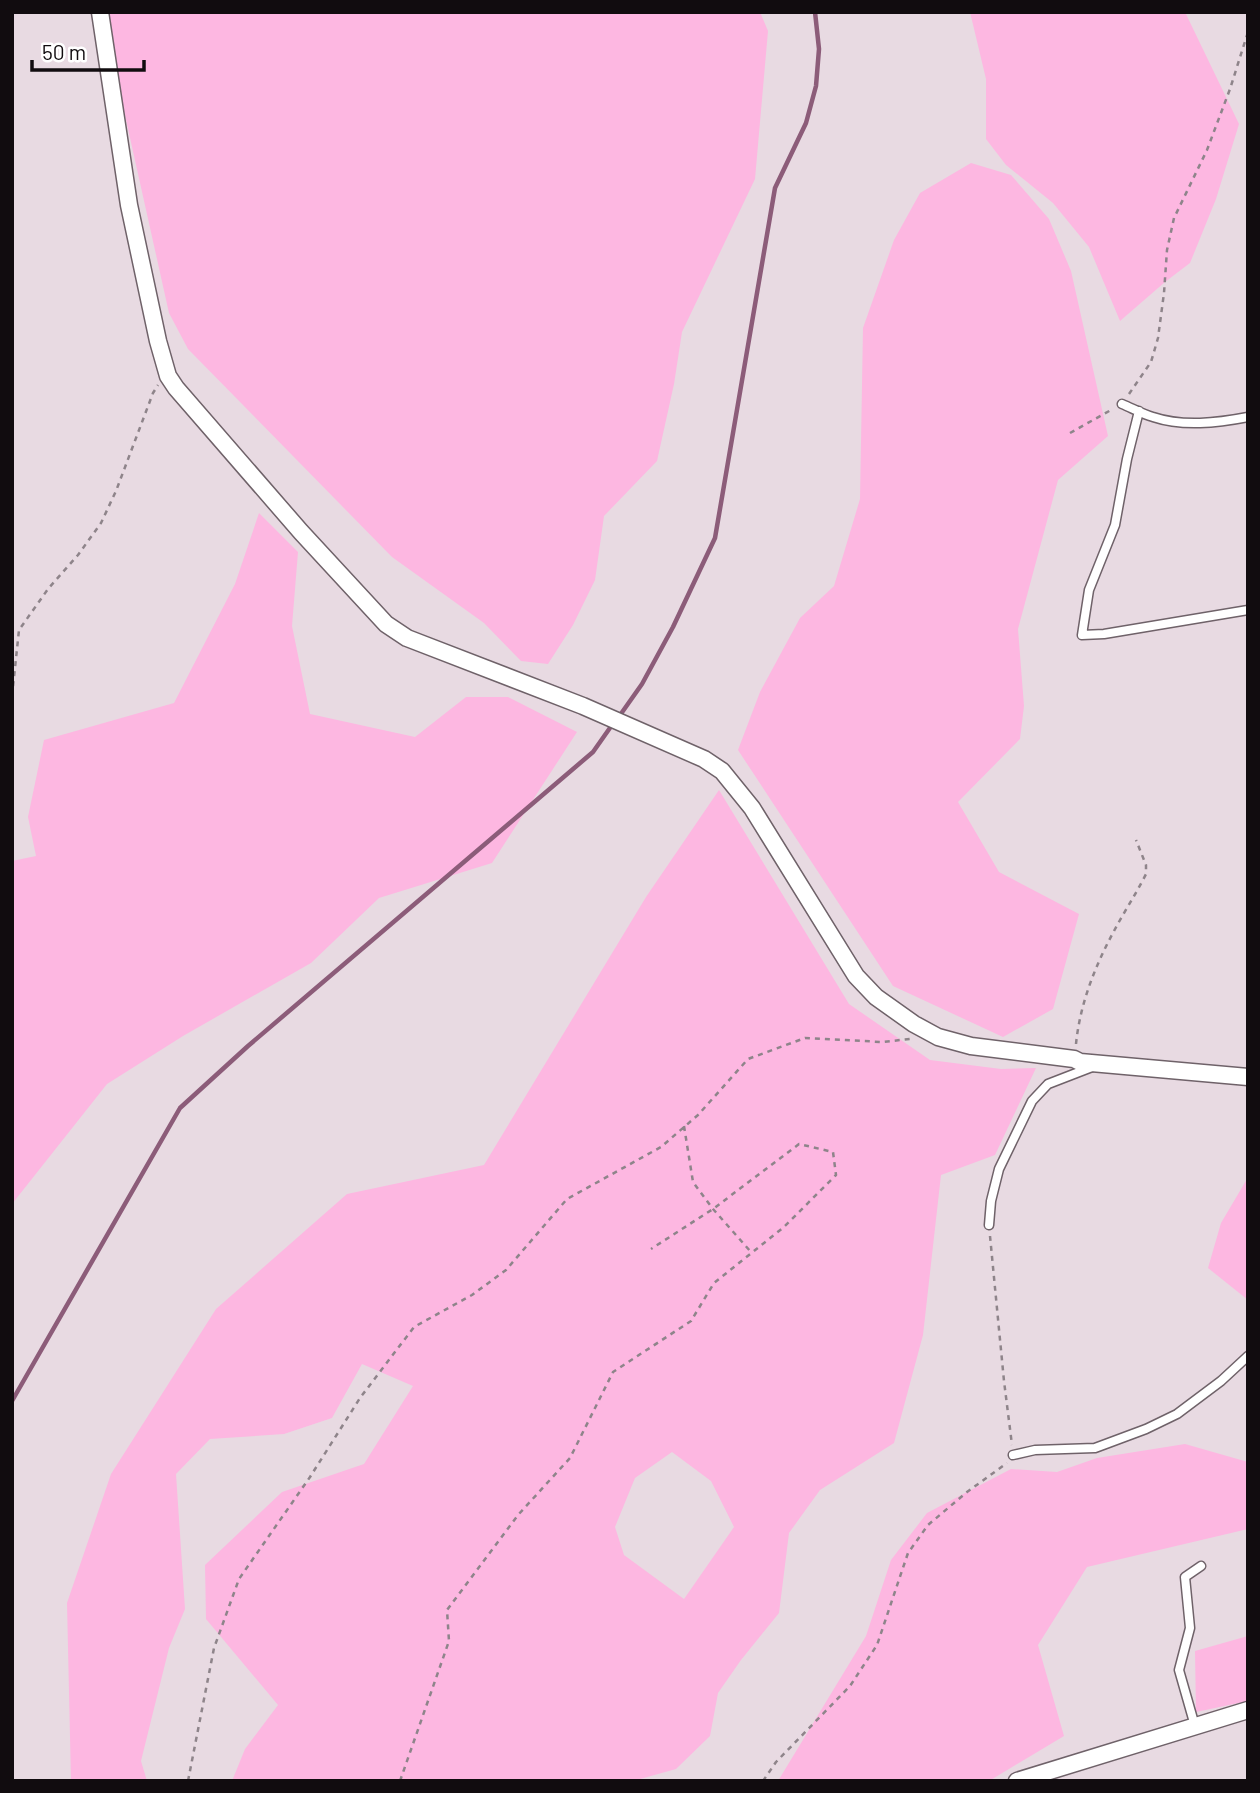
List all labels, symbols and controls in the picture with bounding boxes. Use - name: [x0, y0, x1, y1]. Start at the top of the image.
- scale bar: [32, 28, 144, 72]
- text: 50 m: [42, 39, 86, 64]

